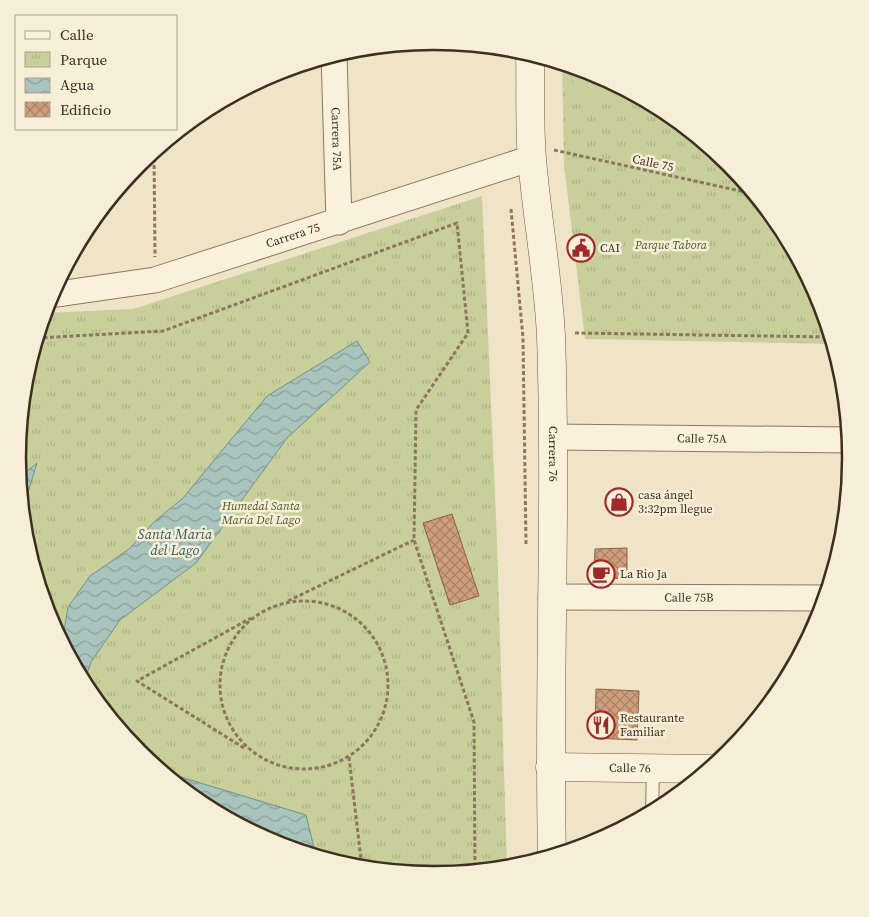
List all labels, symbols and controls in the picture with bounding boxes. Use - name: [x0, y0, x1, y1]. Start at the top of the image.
- legend: [15, 15, 178, 130]
- text: Calle: [60, 24, 94, 45]
- text: Parque: [60, 49, 108, 70]
- text: Agua: [60, 74, 94, 95]
- text: Edificio: [60, 99, 111, 120]
- street label: Carrera 75A: [328, 107, 345, 171]
- street label: Calle 75: [631, 151, 675, 175]
- street label: Carrera 75: [264, 219, 322, 252]
- public building icon: CAI: [566, 233, 596, 263]
- park label: Parque Tabora: [634, 237, 708, 253]
- place label: CAI: [600, 240, 620, 256]
- street label: Carrera 76: [545, 426, 561, 482]
- street label: Calle 75A: [677, 430, 727, 447]
- shop icon: casa ángel 3:32pm llegue: [604, 487, 634, 517]
- place label: casa ángel 3:32pm llegue: [638, 487, 713, 517]
- park label: Humedal Santa María Del Lago: [221, 498, 301, 528]
- water label: Santa Maria del Lago: [138, 524, 213, 560]
- cafe icon: La Rio Ja: [586, 559, 616, 589]
- place label: La Rio Ja: [620, 566, 668, 582]
- street label: Calle 75B: [664, 589, 714, 606]
- restaurant icon: Restaurante Familiar: [586, 710, 616, 740]
- place label: Restaurante Familiar: [620, 710, 684, 740]
- street label: Calle 76: [609, 760, 651, 776]

